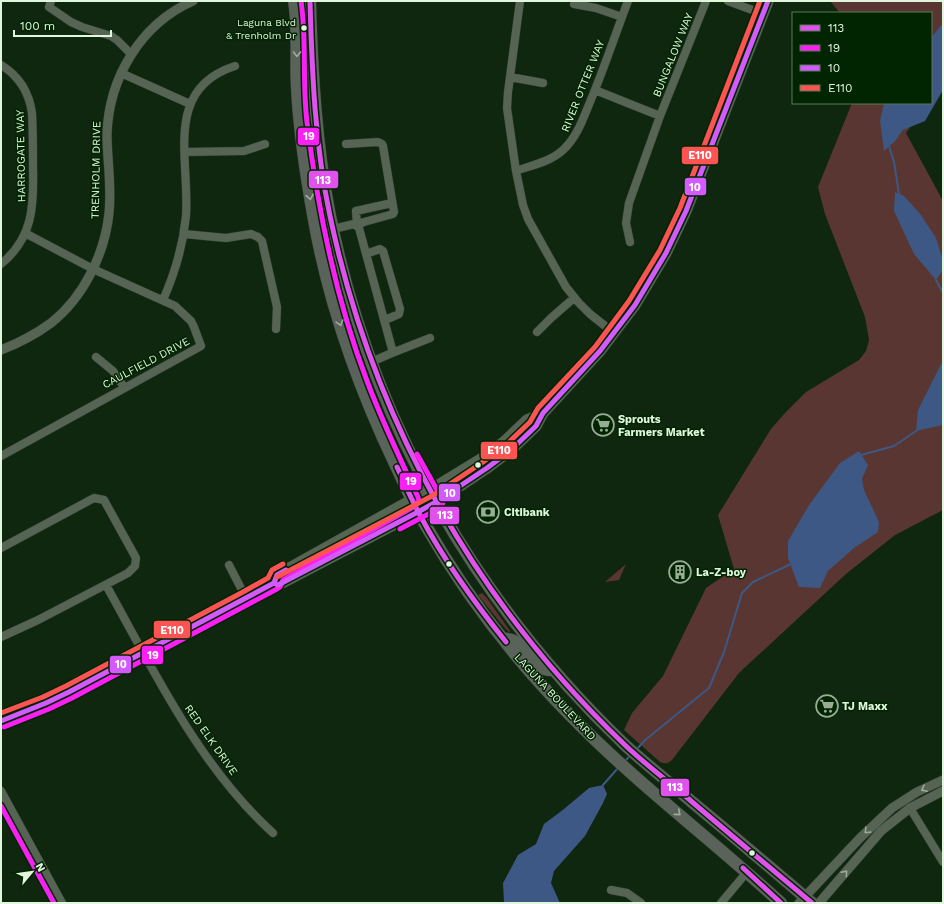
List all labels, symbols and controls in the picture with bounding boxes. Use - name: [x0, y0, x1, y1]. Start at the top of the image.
- street label: BUNGALOW WAY: [650, 10, 696, 99]
- scale bar: [14, 12, 111, 38]
- legend: [792, 12, 932, 104]
- place label: Laguna Blvd & Trenholm Dr: [226, 17, 296, 41]
- text: 100 m: [20, 19, 55, 33]
- text: 113: [828, 21, 844, 35]
- marker: Laguna Blvd & Trenholm Dr: [299, 23, 309, 33]
- street label: RIVER OTTER WAY: [559, 38, 608, 134]
- text: 19: [828, 41, 840, 55]
- one-way arrow: [293, 51, 301, 57]
- text: 10: [828, 61, 840, 75]
- text: E110: [828, 81, 852, 95]
- street label: HARROGATE WAY: [14, 109, 28, 202]
- street label: TRENHOLM DRIVE: [89, 121, 103, 219]
- line badge: 19: [297, 127, 320, 146]
- text: 19: [303, 130, 315, 143]
- line badge: E110: [681, 146, 719, 165]
- text: E110: [688, 149, 712, 162]
- line badge: 113: [308, 170, 339, 189]
- text: 113: [315, 174, 331, 187]
- line badge: 10: [684, 177, 707, 196]
- text: 10: [689, 181, 701, 194]
- one-way arrow: [305, 194, 314, 200]
- one-way arrow: [335, 320, 344, 327]
- street label: CAULFIELD DRIVE: [100, 335, 192, 391]
- supermarket icon: Sprouts Farmers Market: [590, 412, 616, 438]
- place label: Sprouts Farmers Market: [618, 413, 705, 439]
- line badge: E110: [480, 441, 518, 460]
- text: E110: [487, 444, 511, 457]
- unlabelled marker: [473, 460, 483, 470]
- line badge: 19: [399, 472, 422, 491]
- text: 19: [405, 475, 417, 488]
- line badge: 10: [438, 483, 461, 502]
- text: 10: [444, 487, 456, 500]
- bank icon: Citibank: [475, 499, 501, 525]
- line badge: 113: [429, 506, 460, 525]
- place label: Citibank: [504, 506, 550, 519]
- text: 113: [437, 509, 453, 522]
- unlabelled marker: [444, 559, 454, 569]
- building icon: La-Z-boy: [667, 559, 693, 585]
- place label: La-Z-boy: [696, 566, 747, 579]
- line badge: E110: [153, 620, 191, 639]
- text: E110: [160, 624, 184, 637]
- line badge: 19: [141, 645, 164, 665]
- text: 19: [147, 649, 159, 662]
- street label: LAGUNA BOULEVARD: [511, 651, 599, 743]
- line badge: 10: [109, 655, 132, 674]
- text: 10: [115, 658, 127, 671]
- supermarket icon: TJ Maxx: [814, 693, 840, 719]
- place label: TJ Maxx: [842, 700, 888, 713]
- street label: RED ELK DRIVE: [182, 702, 240, 778]
- line badge: 113: [660, 778, 690, 797]
- text: 113: [667, 781, 683, 794]
- one-way arrow: [920, 784, 928, 791]
- one-way arrow: [673, 808, 680, 815]
- one-way arrow: [864, 826, 872, 834]
- unlabelled marker: [747, 848, 757, 858]
- north arrow: [12, 852, 52, 892]
- text: N: [33, 861, 48, 874]
- one-way arrow: [840, 871, 847, 878]

